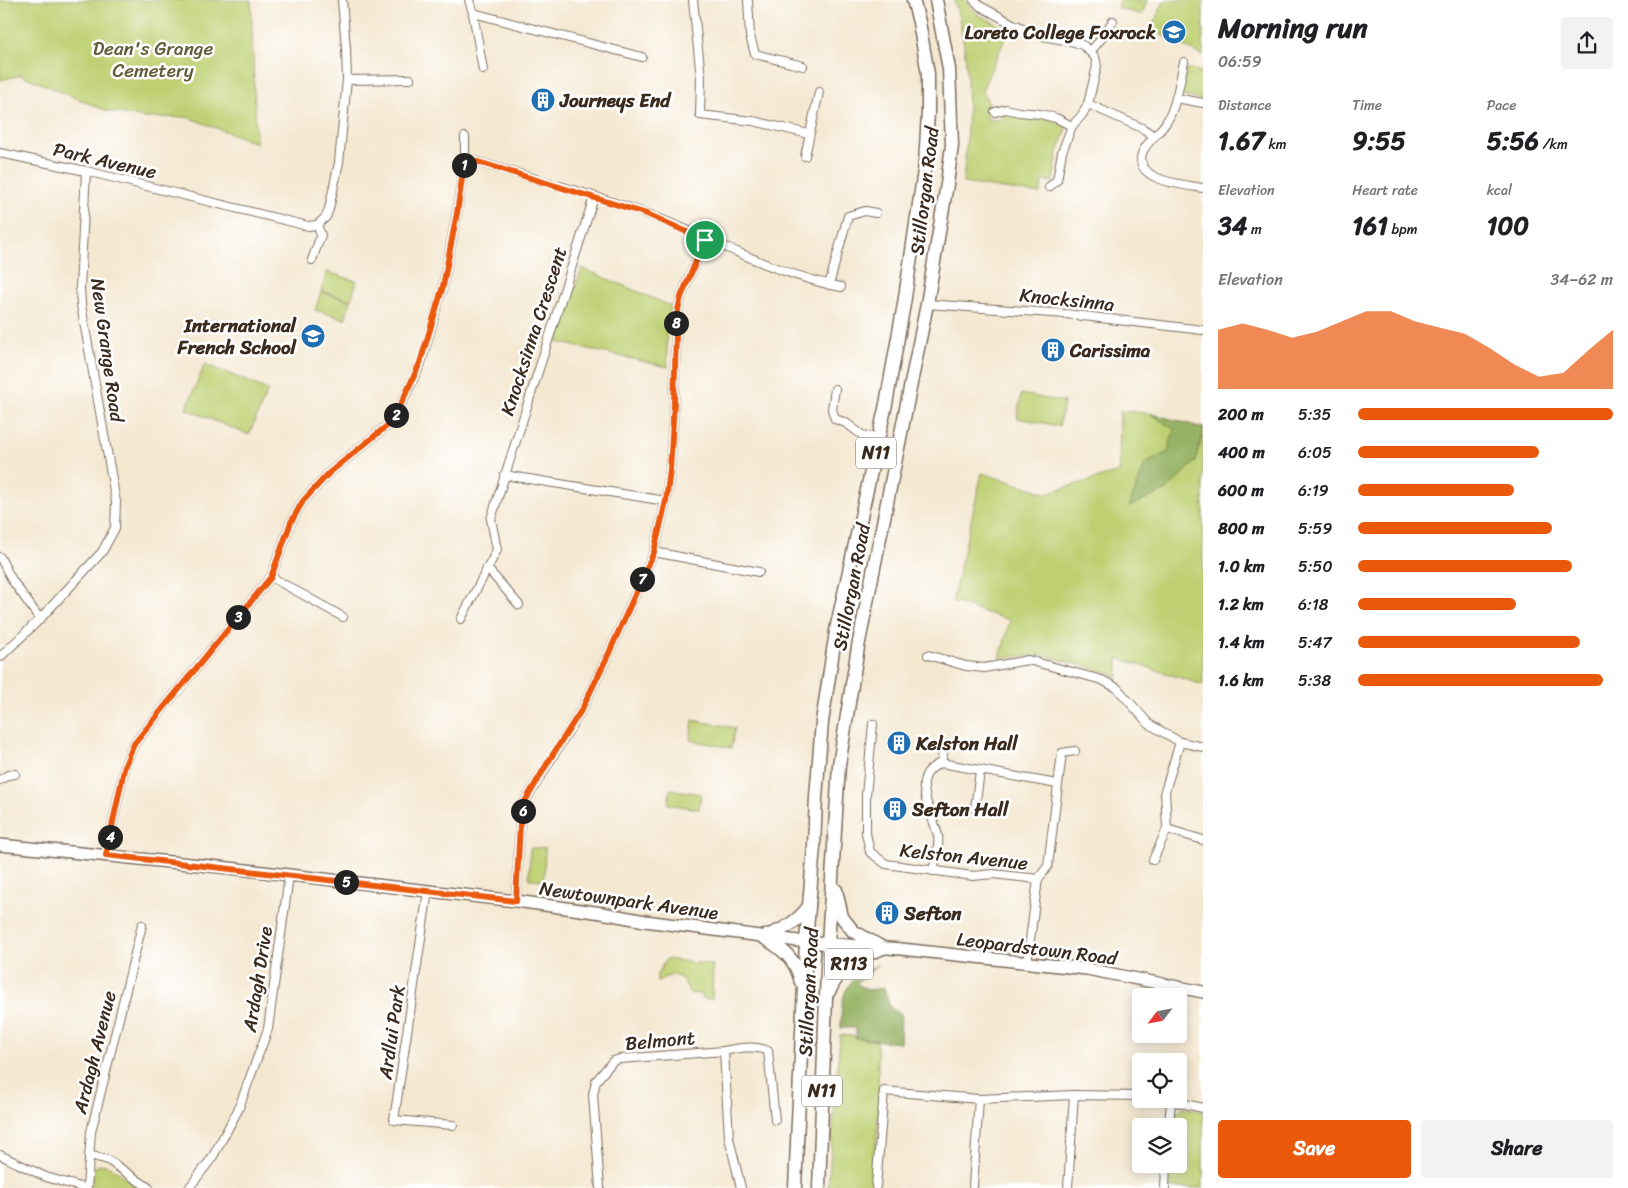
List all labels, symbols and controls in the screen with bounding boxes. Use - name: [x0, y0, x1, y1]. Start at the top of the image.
- text: Morning run: [1218, 3, 1368, 52]
- place label: Loreto College Foxrock: [965, 16, 1156, 49]
- button: share: [1561, 17, 1613, 69]
- school or university icon: Loreto College Foxrock: [1161, 19, 1187, 45]
- park label: Dean's Grange Cemetery: [93, 32, 213, 87]
- text: 06:59: [1218, 47, 1262, 76]
- place label: Journeys End: [559, 84, 672, 117]
- building icon: Journeys End: [530, 87, 556, 113]
- text: Distance: [1218, 93, 1271, 118]
- text: Time: [1352, 93, 1382, 118]
- text: Pace: [1487, 93, 1516, 118]
- text: 1.67: [1218, 118, 1265, 163]
- text: 9:55: [1352, 118, 1406, 163]
- text: 5:56: [1487, 118, 1539, 163]
- street label: Stillorgan Road: [900, 123, 949, 257]
- text: km: [1265, 132, 1287, 157]
- text: /km: [1539, 132, 1568, 157]
- street label: Park Avenue: [50, 133, 160, 188]
- pin: 1: [452, 152, 476, 178]
- text: 1: [461, 153, 468, 178]
- text: Elevation: [1218, 178, 1275, 203]
- text: Heart rate: [1352, 178, 1418, 203]
- text: kcal: [1487, 178, 1512, 203]
- text: 34: [1218, 203, 1247, 248]
- text: 161: [1352, 203, 1388, 248]
- text: 100: [1487, 203, 1529, 248]
- text: m: [1247, 217, 1262, 242]
- text: bpm: [1388, 217, 1417, 242]
- pin: [684, 219, 726, 261]
- icon: arrive: [691, 226, 719, 254]
- street label: Knocksinna Crescent: [491, 242, 576, 420]
- text: Elevation: [1218, 265, 1283, 294]
- text: 34–62 m: [1550, 265, 1613, 294]
- street label: New Grange Road: [81, 276, 134, 425]
- street label: Knocksinna: [1018, 278, 1116, 321]
- place label: International French School: [176, 309, 298, 364]
- pin: 8: [664, 310, 688, 336]
- text: 8: [672, 311, 681, 336]
- school or university icon: International French School: [300, 323, 326, 349]
- place label: Carissima: [1069, 334, 1151, 367]
- building icon: Carissima: [1040, 337, 1066, 363]
- text: 200 m: [1218, 400, 1264, 429]
- text: 5:35: [1298, 400, 1331, 429]
- pin: 2: [384, 402, 408, 428]
- text: 2: [392, 403, 401, 428]
- road number: N11: [856, 438, 896, 468]
- text: 400 m: [1218, 438, 1265, 467]
- text: 6:05: [1298, 438, 1332, 467]
- text: 600 m: [1218, 476, 1264, 505]
- text: 6:19: [1298, 476, 1329, 505]
- text: 800 m: [1218, 514, 1264, 543]
- text: 5:59: [1298, 514, 1332, 543]
- street label: Stillorgan Road: [823, 519, 880, 654]
- text: 1.0 km: [1218, 552, 1265, 581]
- text: 5:50: [1298, 552, 1333, 581]
- pin: 7: [630, 566, 654, 592]
- text: 7: [639, 567, 647, 592]
- text: 1.2 km: [1218, 590, 1264, 619]
- text: 6:18: [1298, 590, 1328, 619]
- pin: 3: [226, 604, 250, 630]
- text: 3: [235, 605, 242, 630]
- text: 1.4 km: [1218, 628, 1265, 657]
- text: 5:47: [1298, 628, 1332, 657]
- text: 1.6 km: [1218, 666, 1264, 695]
- text: 5:38: [1298, 666, 1331, 695]
- place label: Kelston Hall: [915, 727, 1018, 760]
- building icon: Kelston Hall: [886, 730, 912, 756]
- place label: Sefton Hall: [911, 793, 1009, 826]
- building icon: Sefton Hall: [882, 796, 908, 822]
- pin: 6: [510, 798, 536, 824]
- text: 6: [520, 799, 527, 824]
- pin: 4: [98, 824, 122, 850]
- text: 4: [106, 825, 115, 850]
- street label: Kelston Avenue: [898, 833, 1030, 880]
- pin: 5: [334, 870, 358, 894]
- text: 5: [342, 870, 351, 895]
- street label: Newtownpark Avenue: [537, 872, 721, 929]
- place label: Sefton: [903, 897, 962, 930]
- building icon: Sefton: [874, 900, 900, 926]
- street label: Leopardstown Road: [955, 922, 1120, 975]
- street label: Ardagh Drive: [233, 924, 282, 1035]
- street label: Stillorgan Road: [789, 925, 828, 1057]
- road number: R113: [825, 949, 873, 980]
- street label: Ardlui Park: [368, 983, 414, 1082]
- street label: Ardagh Avenue: [63, 987, 126, 1118]
- north arrow: [1132, 988, 1188, 1042]
- map controls: [1132, 988, 1187, 1173]
- street label: Belmont: [624, 1021, 696, 1060]
- button: locate: [1132, 1053, 1187, 1108]
- road number: N11: [802, 1076, 842, 1106]
- button: layers: [1132, 1118, 1187, 1173]
- button: Save: [1218, 1120, 1411, 1178]
- button: Share: [1421, 1120, 1613, 1178]

